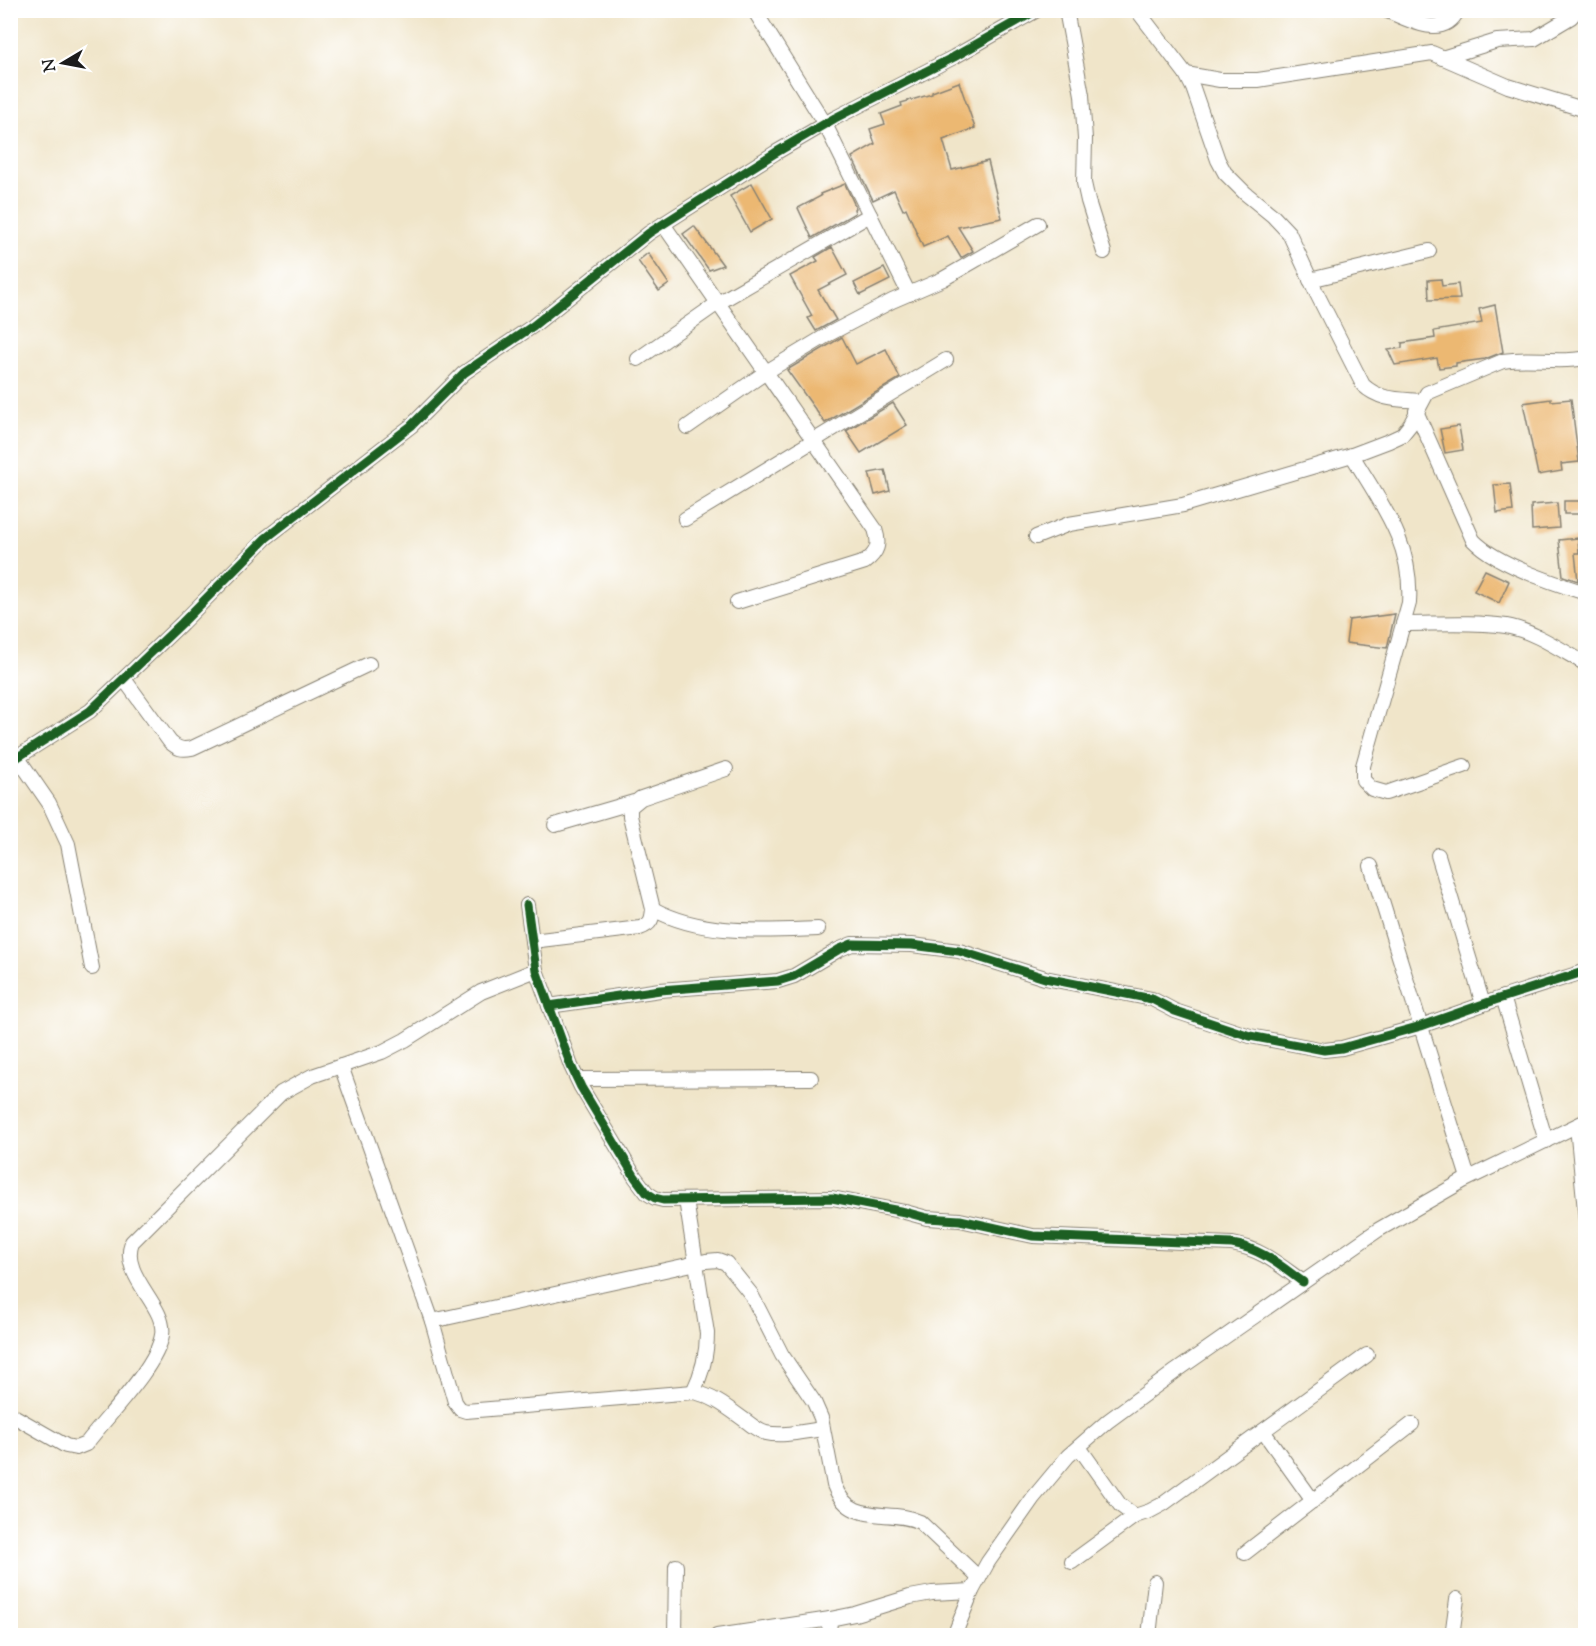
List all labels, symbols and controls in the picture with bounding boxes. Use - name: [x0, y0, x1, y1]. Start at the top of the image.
- north arrow: [33, 33, 93, 93]
- text: N: [38, 57, 63, 73]

